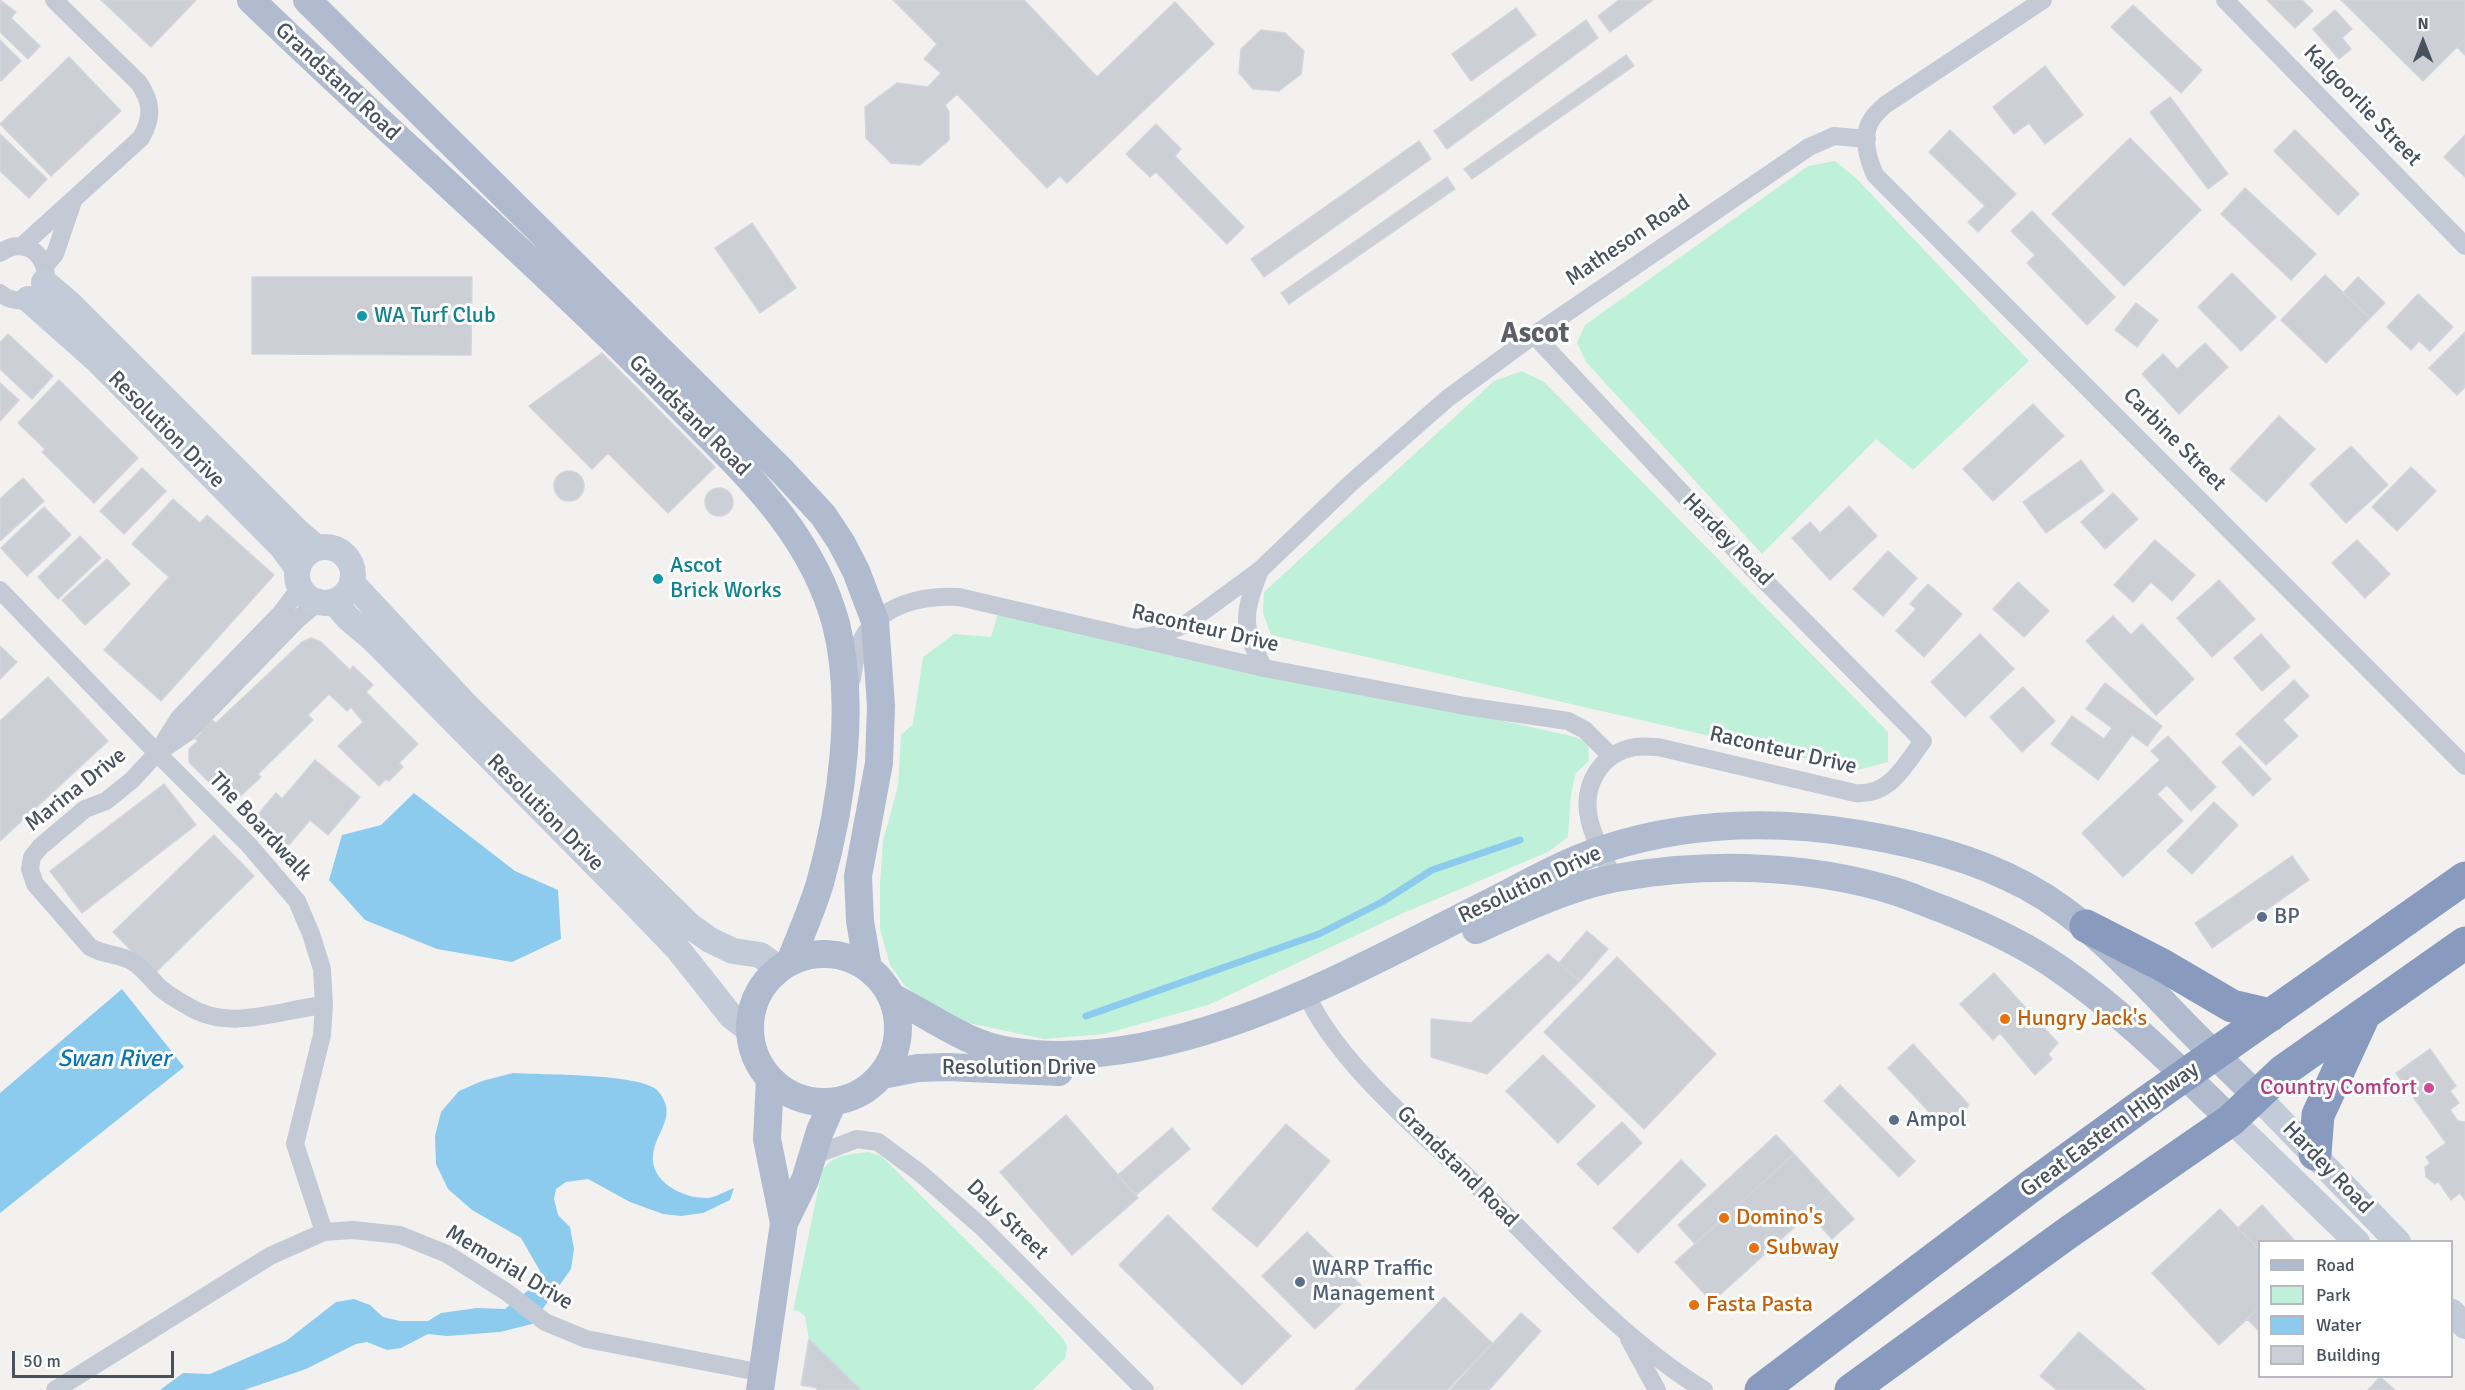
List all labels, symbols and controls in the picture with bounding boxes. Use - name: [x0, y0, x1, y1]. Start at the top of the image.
- north arrow: [2393, 12, 2453, 72]
- text: N: [2417, 14, 2429, 34]
- street label: Grandstand Road: [269, 17, 405, 147]
- street label: Kalgoorlie Street: [2297, 40, 2427, 172]
- street label: Matheson Road: [1561, 190, 1695, 292]
- place label: WA Turf Club: [374, 303, 496, 329]
- marker: WA Turf Club: [355, 309, 369, 323]
- district label: Ascot: [1501, 318, 1569, 352]
- street label: Grandstand Road: [623, 350, 755, 482]
- street label: Resolution Drive: [102, 366, 230, 494]
- street label: Carbine Street: [2117, 383, 2231, 497]
- street label: Hardey Road: [1676, 488, 1778, 592]
- place label: Ascot Brick Works: [670, 553, 782, 604]
- marker: Ascot Brick Works: [651, 572, 665, 586]
- street label: Raconteur Drive: [1129, 599, 1281, 659]
- street label: Raconteur Drive: [1707, 721, 1859, 781]
- street label: Marina Drive: [20, 742, 132, 838]
- street label: Resolution Drive: [481, 749, 609, 877]
- street label: The Boardwalk: [203, 767, 317, 887]
- street label: Resolution Drive: [1454, 840, 1606, 930]
- place label: BP: [2274, 904, 2300, 930]
- marker: BP: [2255, 910, 2269, 924]
- place label: Hungry Jack's: [2017, 1006, 2147, 1032]
- marker: Hungry Jack's: [1998, 1012, 2012, 1026]
- water label: Swan River: [58, 1046, 170, 1074]
- street label: Resolution Drive: [942, 1055, 1096, 1081]
- street label: Great Eastern Highway: [2016, 1057, 2204, 1203]
- place label: Country Comfort: [2260, 1075, 2417, 1101]
- marker: Country Comfort: [2422, 1081, 2436, 1095]
- street label: Grandstand Road: [1391, 1101, 1523, 1233]
- place label: Ampol: [1906, 1107, 1967, 1133]
- marker: Ampol: [1887, 1113, 1901, 1127]
- street label: Hardey Road: [2276, 1116, 2378, 1220]
- street label: Daly Street: [960, 1174, 1054, 1266]
- place label: Domino's: [1736, 1205, 1823, 1231]
- marker: Domino's: [1717, 1211, 1731, 1225]
- street label: Memorial Drive: [441, 1220, 577, 1316]
- place label: Subway: [1766, 1235, 1839, 1261]
- legend: [2258, 1240, 2453, 1378]
- marker: Subway: [1747, 1241, 1761, 1255]
- text: Road: [2316, 1254, 2355, 1276]
- place label: WARP Traffic Management: [1312, 1256, 1435, 1308]
- marker: WARP Traffic Management: [1293, 1275, 1307, 1289]
- text: Park: [2316, 1284, 2351, 1306]
- place label: Fasta Pasta: [1706, 1292, 1813, 1318]
- marker: Fasta Pasta: [1687, 1298, 1701, 1312]
- text: Water: [2316, 1314, 2361, 1336]
- scale bar: [15, 1339, 177, 1377]
- text: Building: [2316, 1344, 2380, 1366]
- text: 50 m: [23, 1350, 61, 1372]

